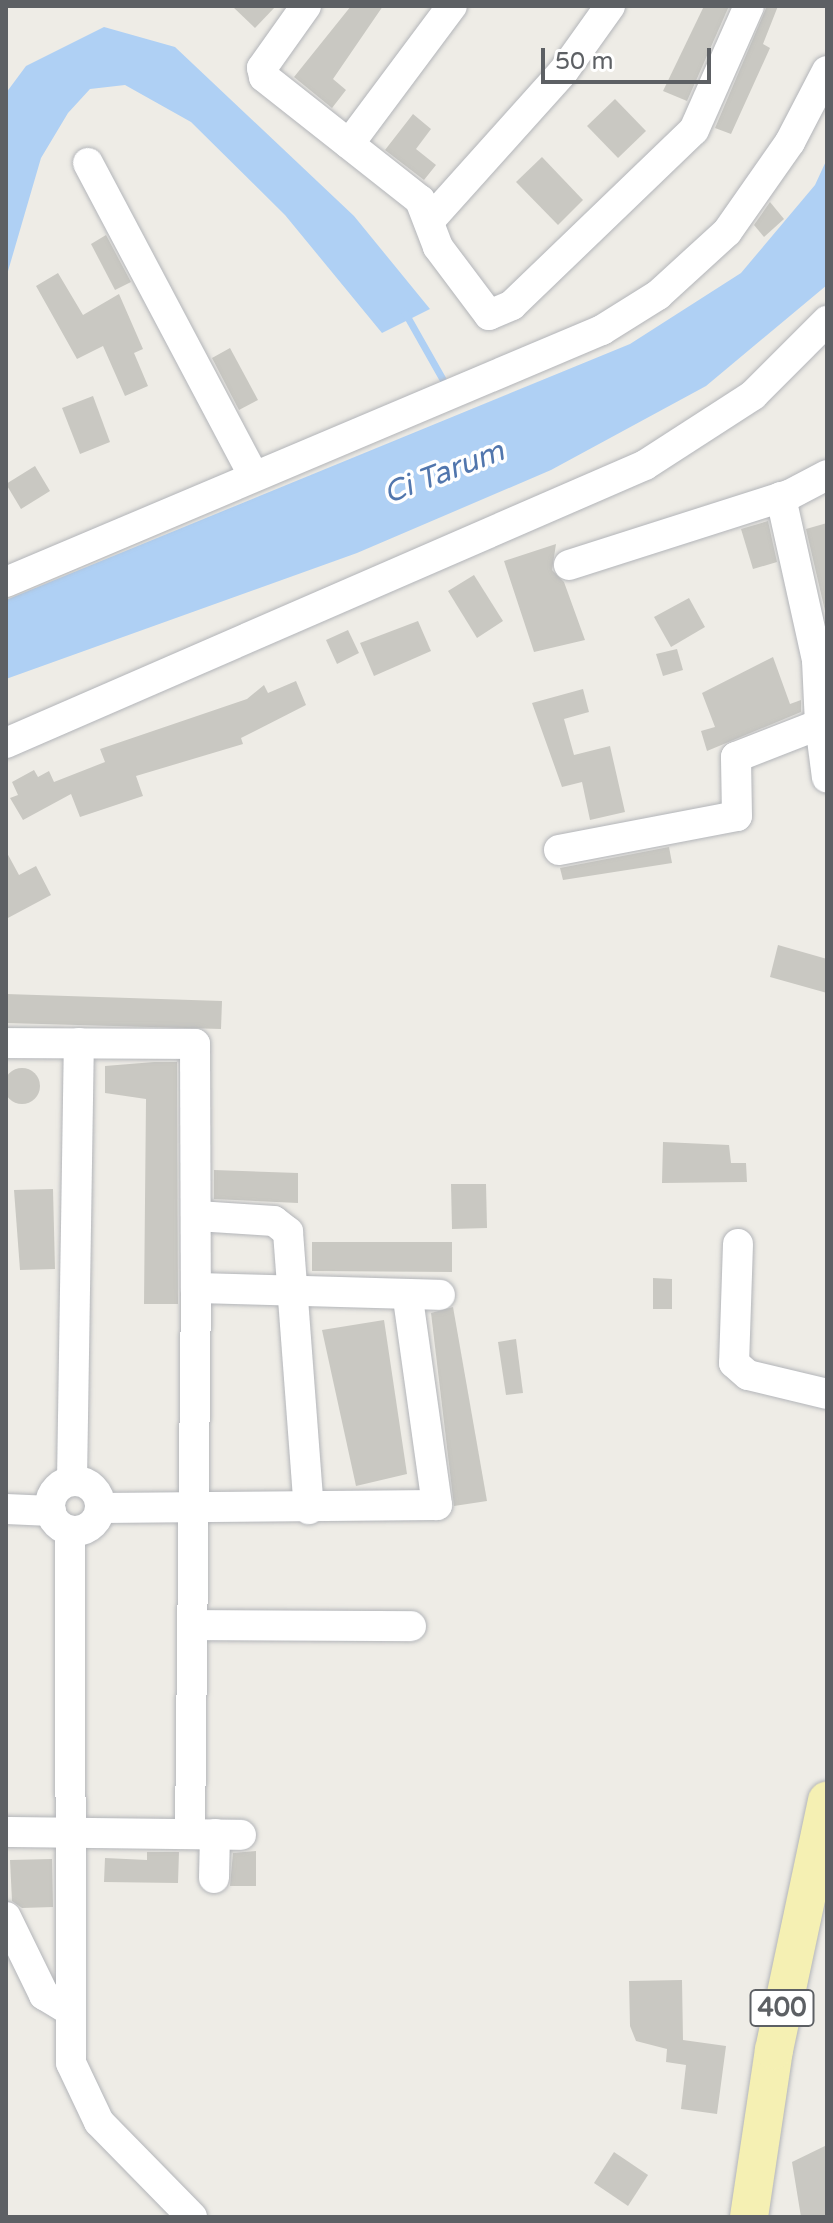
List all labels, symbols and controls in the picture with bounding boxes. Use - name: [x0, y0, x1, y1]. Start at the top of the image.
- scale bar: [545, 32, 715, 82]
- text: 50 m: [555, 47, 613, 76]
- water label: Ci Tarum: [379, 434, 509, 512]
- road number: 400: [748, 1986, 816, 2030]

